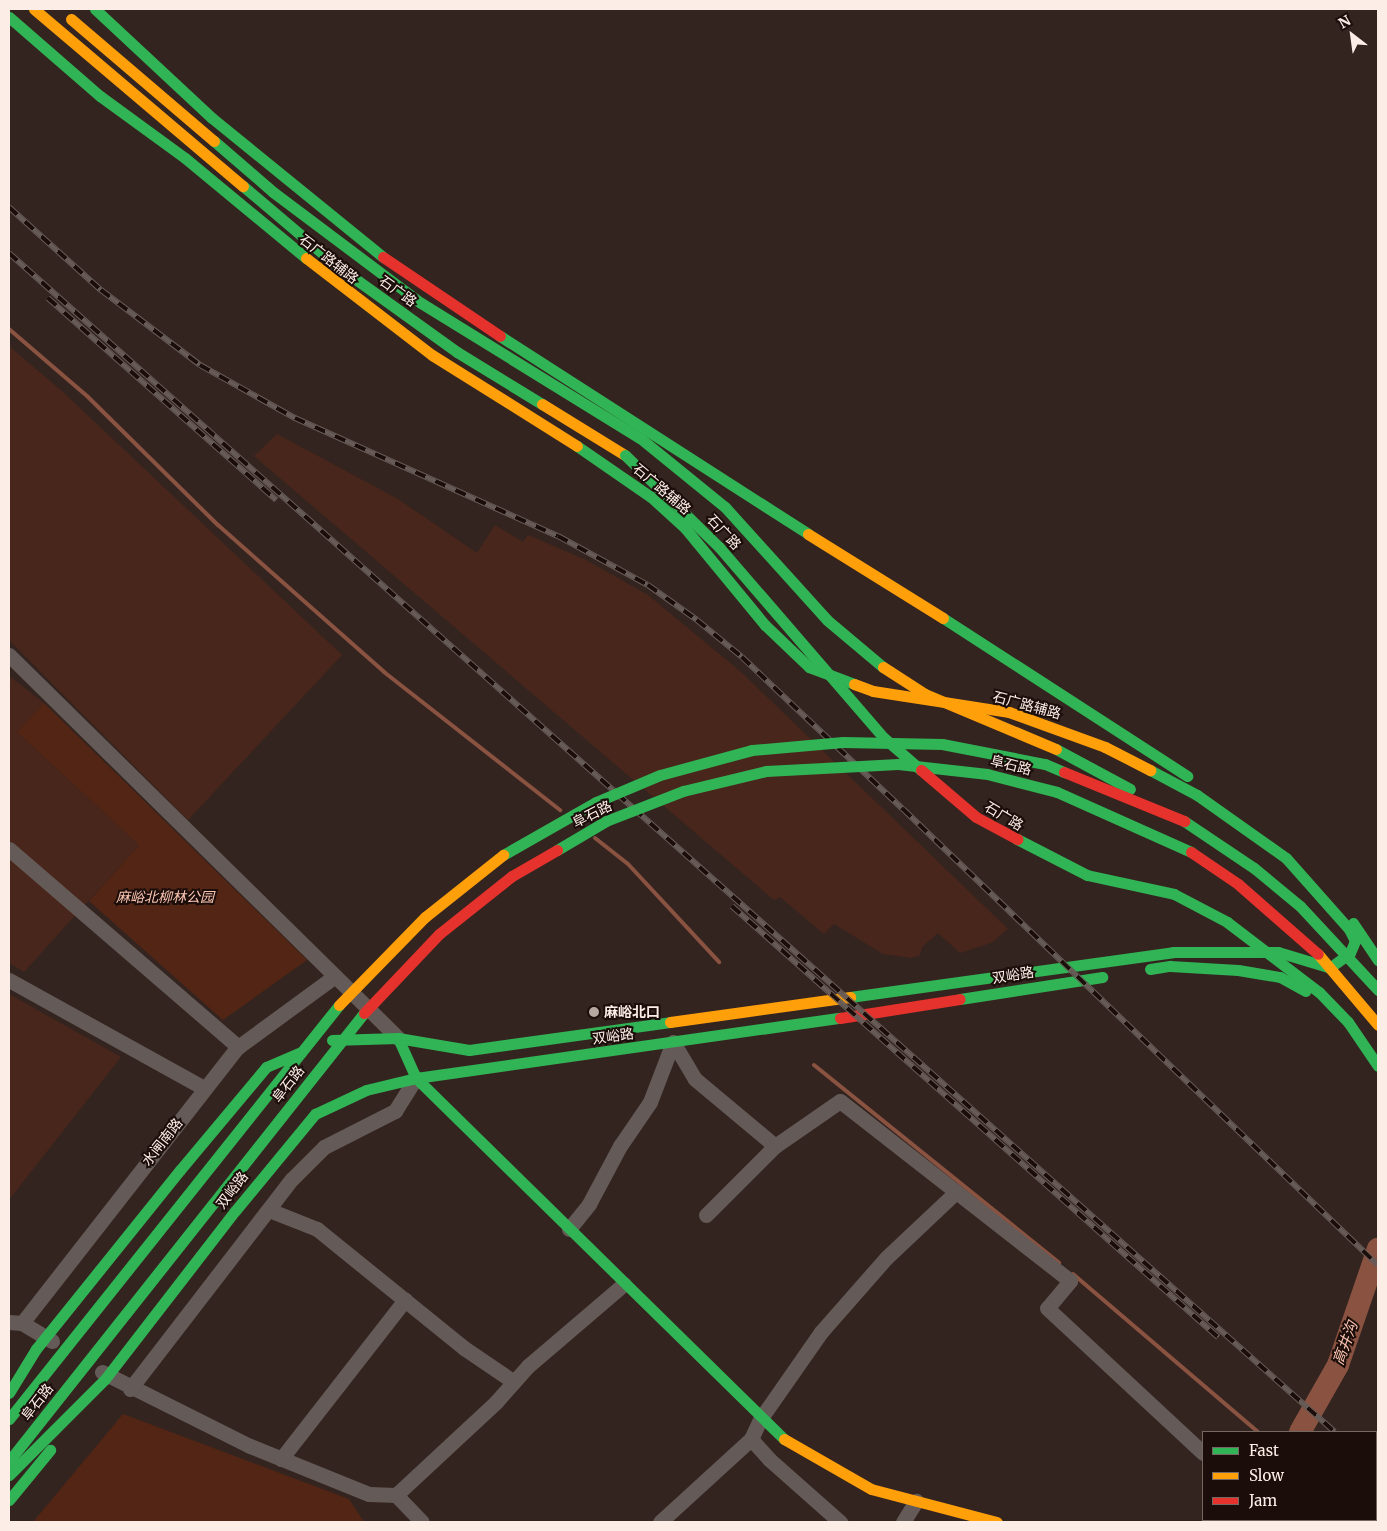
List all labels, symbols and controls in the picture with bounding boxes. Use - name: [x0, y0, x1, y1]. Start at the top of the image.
- north arrow: [1327, 10, 1377, 60]
- text: N: [1335, 11, 1354, 33]
- street label: 石广路辅路: [296, 231, 362, 287]
- street label: 石广路: [376, 272, 420, 310]
- street label: 石广路辅路: [630, 460, 694, 518]
- street label: 石广路: [704, 511, 744, 553]
- street label: 石广路辅路: [991, 688, 1063, 722]
- street label: 阜石路: [989, 752, 1033, 778]
- street label: 阜石路: [569, 797, 615, 831]
- street label: 石广路: [982, 798, 1026, 834]
- park label: 麻峪北柳林公园: [116, 889, 214, 905]
- street label: 双峪路: [991, 963, 1035, 987]
- place label: 麻峪北口: [604, 1004, 660, 1020]
- marker: 麻峪北口: [588, 1006, 600, 1018]
- street label: 双峪路: [591, 1025, 635, 1047]
- street label: 阜石路: [268, 1062, 308, 1106]
- street label: 水闸南路: [138, 1115, 186, 1169]
- street label: 双峪路: [213, 1168, 251, 1212]
- water label: 高井沟: [1329, 1319, 1361, 1367]
- street label: 阜石路: [17, 1380, 57, 1424]
- legend: [1202, 1431, 1377, 1521]
- text: Fast: [1249, 1441, 1279, 1460]
- text: Slow: [1249, 1466, 1284, 1485]
- text: Jam: [1249, 1491, 1277, 1510]

